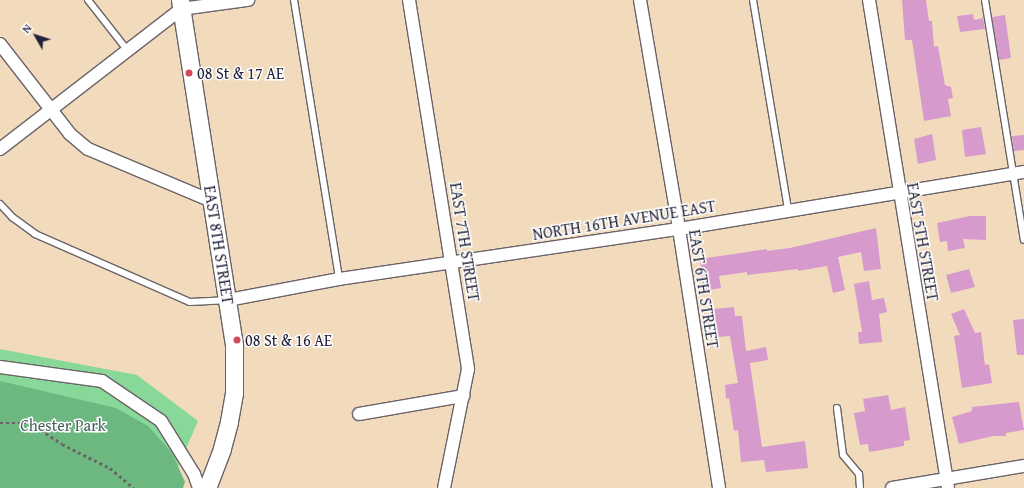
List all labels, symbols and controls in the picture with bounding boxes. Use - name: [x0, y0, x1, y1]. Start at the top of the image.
- north arrow: [16, 16, 56, 56]
- text: N: [18, 21, 35, 36]
- place label: 08 St & 17 AE: [197, 63, 284, 83]
- marker: 08 St & 17 AE: [184, 68, 194, 78]
- street label: EAST 7TH STREET: [446, 181, 484, 303]
- street label: EAST 5TH STREET: [903, 181, 943, 303]
- street label: EAST 8TH STREET: [200, 184, 238, 306]
- street label: NORTH 16TH AVENUE EAST: [531, 196, 717, 244]
- street label: EAST 6TH STREET: [685, 228, 723, 350]
- place label: 08 St & 16 AE: [245, 330, 332, 350]
- marker: 08 St & 16 AE: [232, 335, 242, 345]
- park label: Chester Park: [20, 415, 106, 435]

